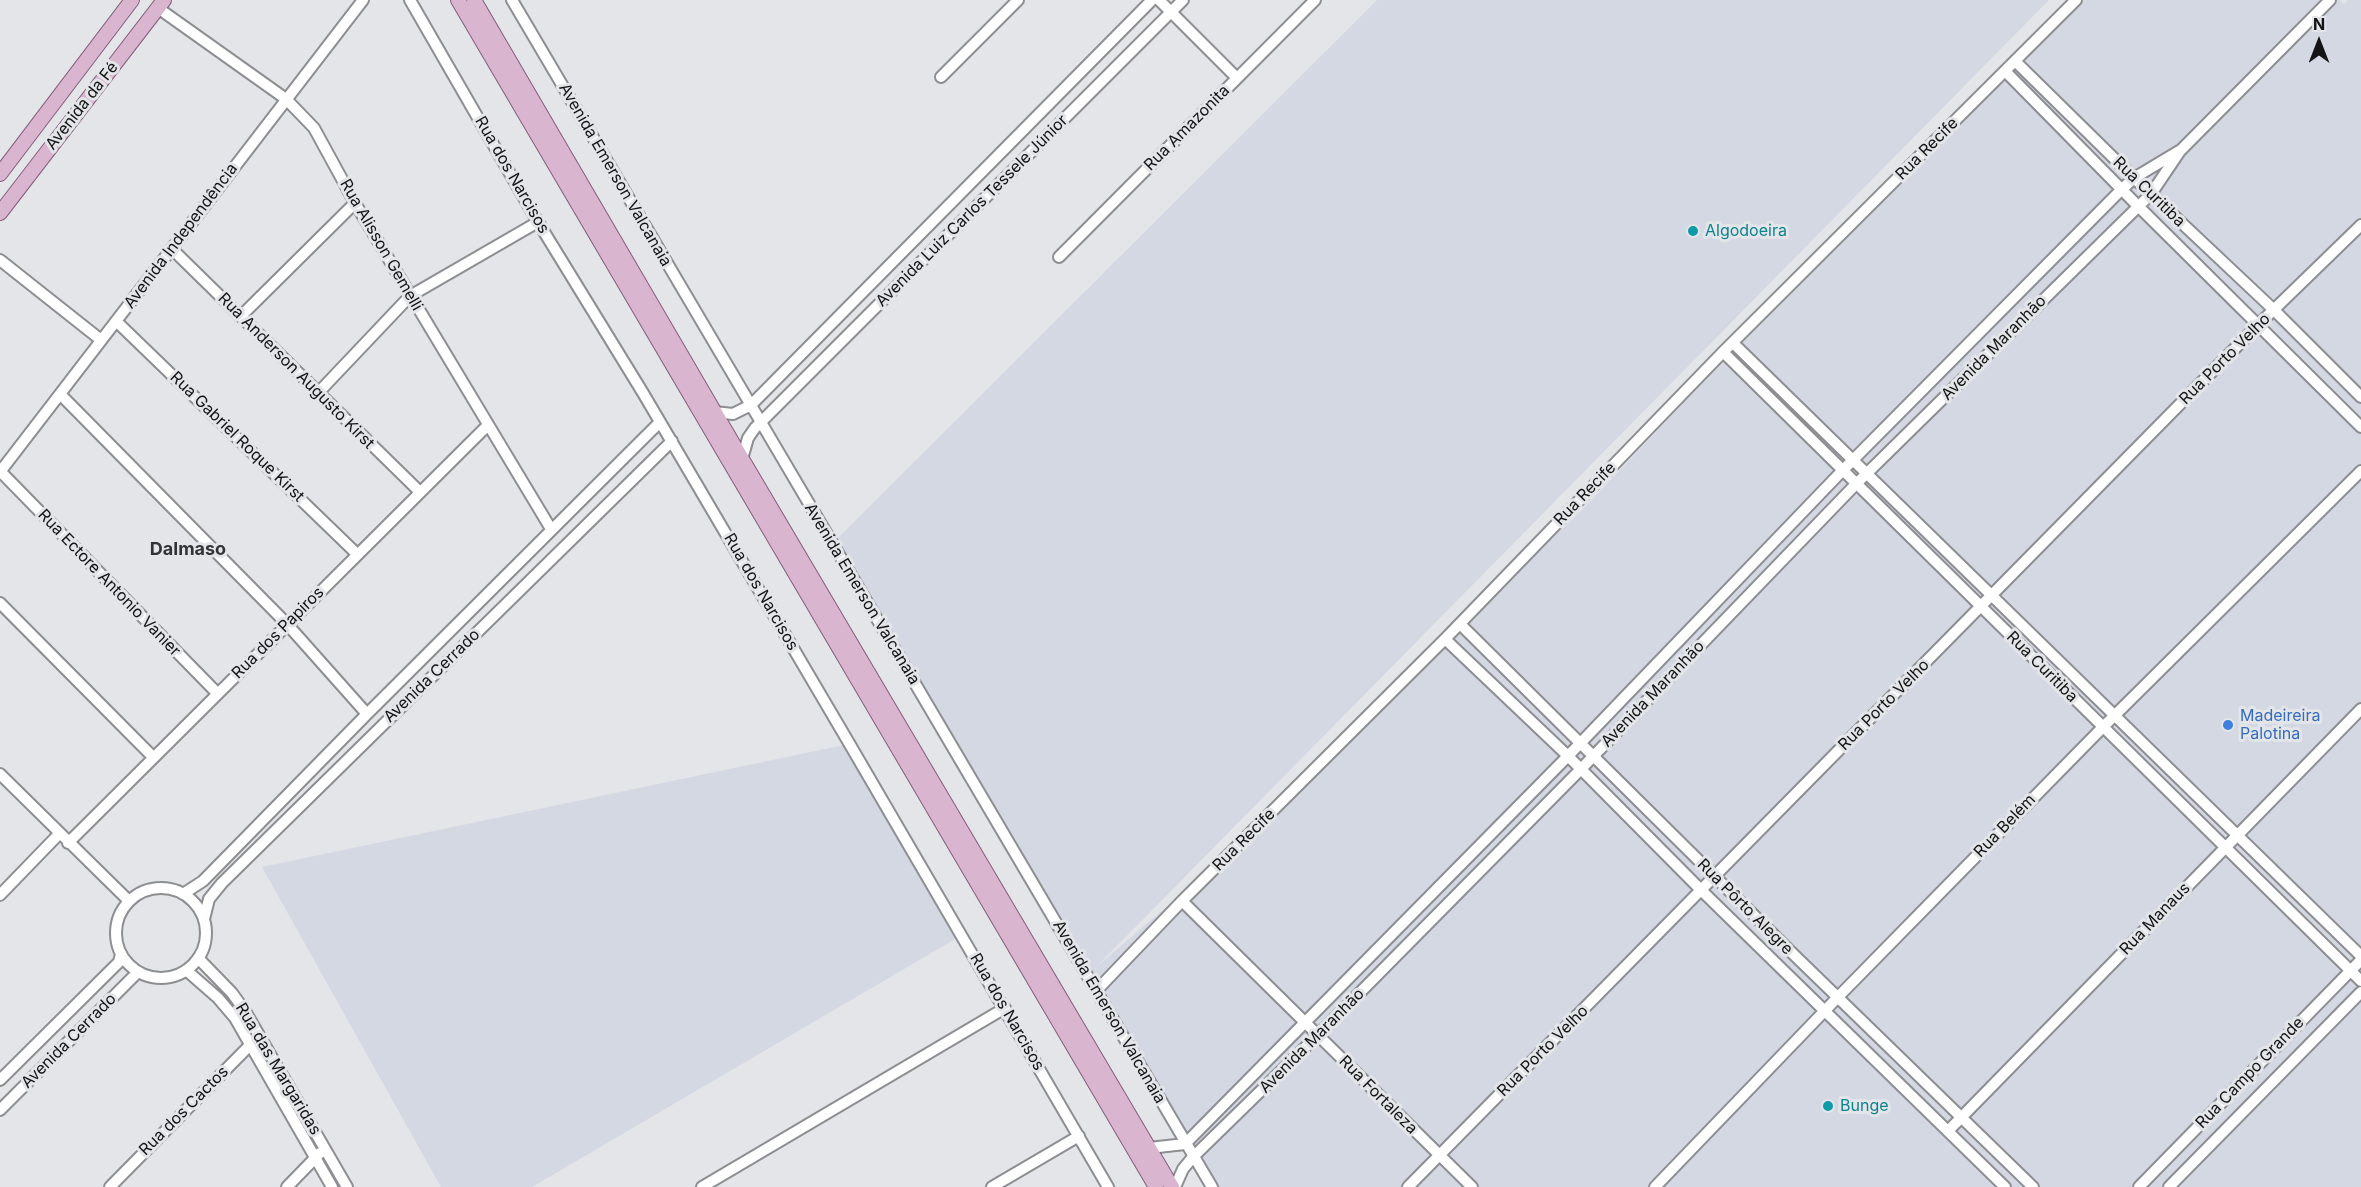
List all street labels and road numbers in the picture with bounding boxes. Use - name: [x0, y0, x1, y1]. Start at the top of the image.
- street label: Avenida da Fé: [42, 58, 122, 154]
- street label: Avenida Emerson Valcanaia: [555, 80, 675, 270]
- street label: Rua Amazonita: [1140, 81, 1234, 175]
- street label: Avenida Luiz Carlos Tessele Júnior: [872, 111, 1072, 311]
- street label: Rua dos Narcisos: [471, 113, 553, 237]
- street label: Rua Recife: [1892, 114, 1962, 184]
- street label: Rua Curitiba: [2109, 153, 2189, 231]
- street label: Avenida Independência: [120, 160, 242, 312]
- street label: Rua Alisson Gemelli: [336, 176, 426, 314]
- street label: Rua Anderson Augusto Kirst: [214, 289, 378, 453]
- street label: Avenida Maranhão: [1938, 292, 2050, 404]
- street label: Rua Porto Velho: [2175, 309, 2275, 409]
- street label: Rua Gabriel Roque Kirst: [166, 368, 308, 506]
- street label: Rua Recife: [1550, 458, 1620, 530]
- street label: Avenida Emerson Valcanaia: [800, 500, 924, 688]
- street label: Rua Ectore Antonio Vanier: [34, 506, 184, 660]
- street label: Rua dos Narcisos: [720, 530, 802, 654]
- street label: Rua dos Papiros: [228, 583, 328, 683]
- street label: Avenida Cerrado: [380, 625, 484, 727]
- street label: Rua Curitiba: [2002, 627, 2082, 707]
- street label: Avenida Maranhão: [1597, 637, 1709, 751]
- street label: Rua Porto Velho: [1834, 655, 1934, 755]
- street label: Rua Belém: [1970, 790, 2040, 862]
- street label: Rua Recife: [1209, 805, 1279, 875]
- street label: Rua Pôrto Alegre: [1693, 855, 1797, 959]
- street label: Rua Manaus: [2116, 879, 2194, 959]
- street label: Avenida Emerson Valcanaia: [1049, 917, 1169, 1107]
- street label: Rua dos Narcisos: [966, 950, 1048, 1074]
- street label: Avenida Maranhão: [1256, 985, 1368, 1097]
- street label: Avenida Cerrado: [18, 990, 120, 1092]
- street label: Rua das Margaridas: [231, 1000, 325, 1138]
- street label: Rua Porto Velho: [1493, 1001, 1593, 1101]
- street label: Rua Campo Grande: [2192, 1013, 2308, 1133]
- street label: Rua Fortaleza: [1335, 1052, 1421, 1138]
- street label: Rua dos Cactos: [135, 1062, 233, 1160]

